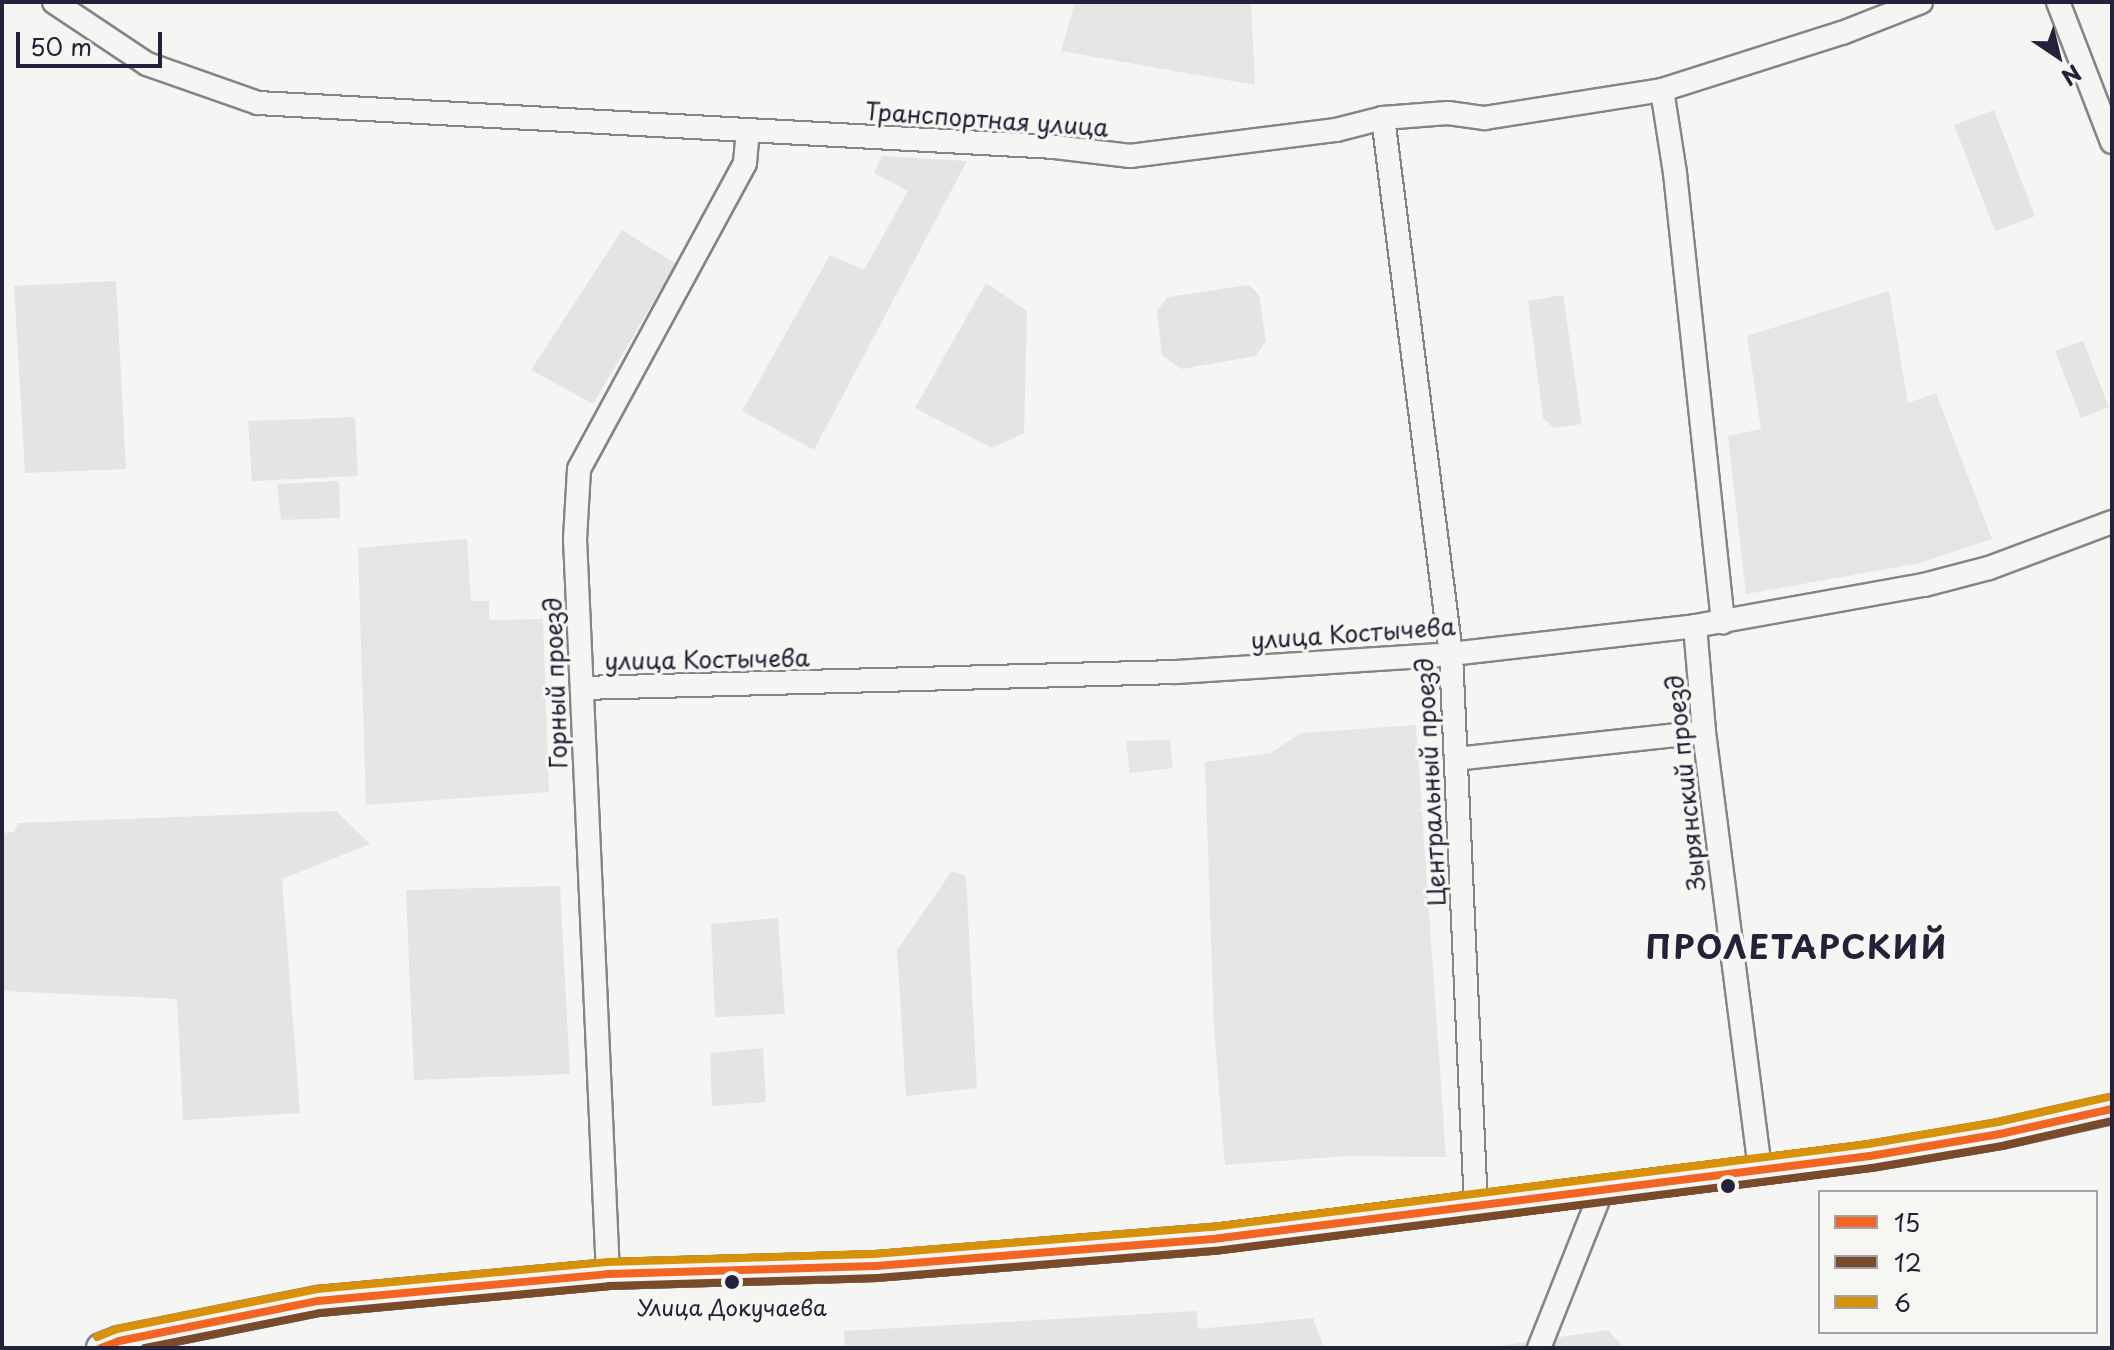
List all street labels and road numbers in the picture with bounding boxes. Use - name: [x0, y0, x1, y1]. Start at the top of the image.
- street label: Транспортная улица: [864, 96, 1110, 142]
- street label: Горный проезд: [538, 596, 572, 770]
- street label: улица Костычева: [1249, 611, 1457, 655]
- street label: улица Костычева: [604, 643, 810, 675]
- street label: Центральный проезд: [1409, 657, 1451, 907]
- street label: Зырянский проезд: [1659, 674, 1711, 892]

